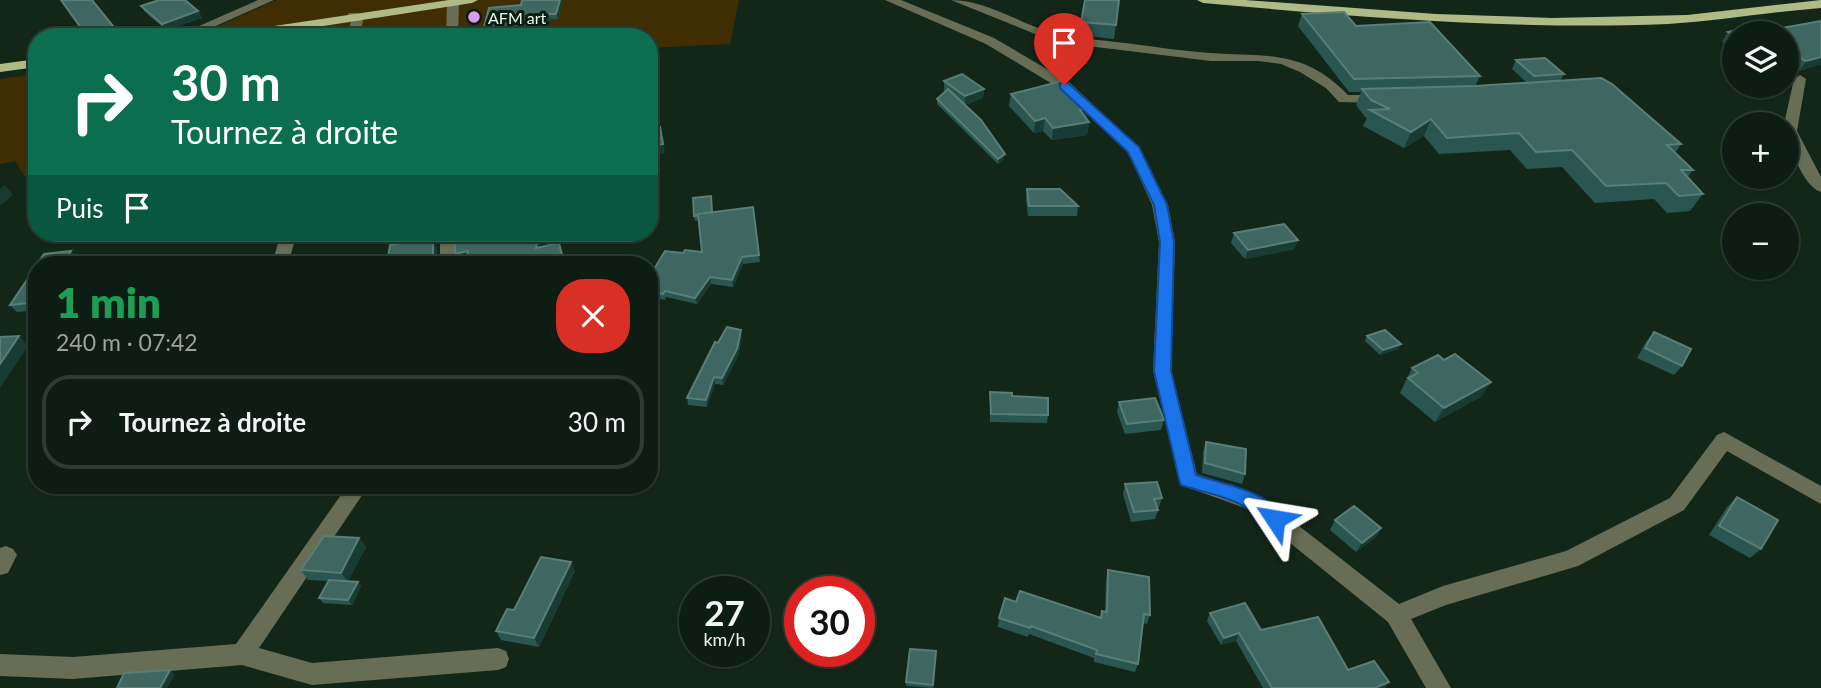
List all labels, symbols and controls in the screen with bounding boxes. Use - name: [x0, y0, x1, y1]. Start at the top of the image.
- place label: AFM art: [488, 8, 547, 27]
- marker: AFM art: [466, 9, 482, 25]
- pin: [1034, 13, 1094, 85]
- map controls: [1722, 21, 1799, 280]
- button: layers: [1722, 21, 1799, 98]
- icon: arrive: [1045, 24, 1083, 62]
- text: 30 m: [171, 53, 281, 111]
- icon: right: [56, 56, 147, 147]
- text: Tournez à droite: [171, 112, 398, 151]
- button: +: [1722, 112, 1799, 189]
- icon: arrive: [118, 189, 156, 227]
- text: Puis: [56, 192, 104, 224]
- button: −: [1722, 203, 1799, 280]
- text: 1 min: [56, 277, 161, 327]
- button: close: [556, 279, 630, 353]
- text: 240 m · 07:42: [56, 328, 198, 356]
- icon: right: [60, 403, 98, 441]
- text: Tournez à droite: [119, 406, 306, 438]
- text: 30 m: [568, 406, 626, 438]
- position arrow: [1238, 482, 1312, 556]
- speed limit sign: 30: [784, 576, 875, 667]
- text: 27: [704, 591, 745, 633]
- text: km/h: [703, 628, 746, 650]

